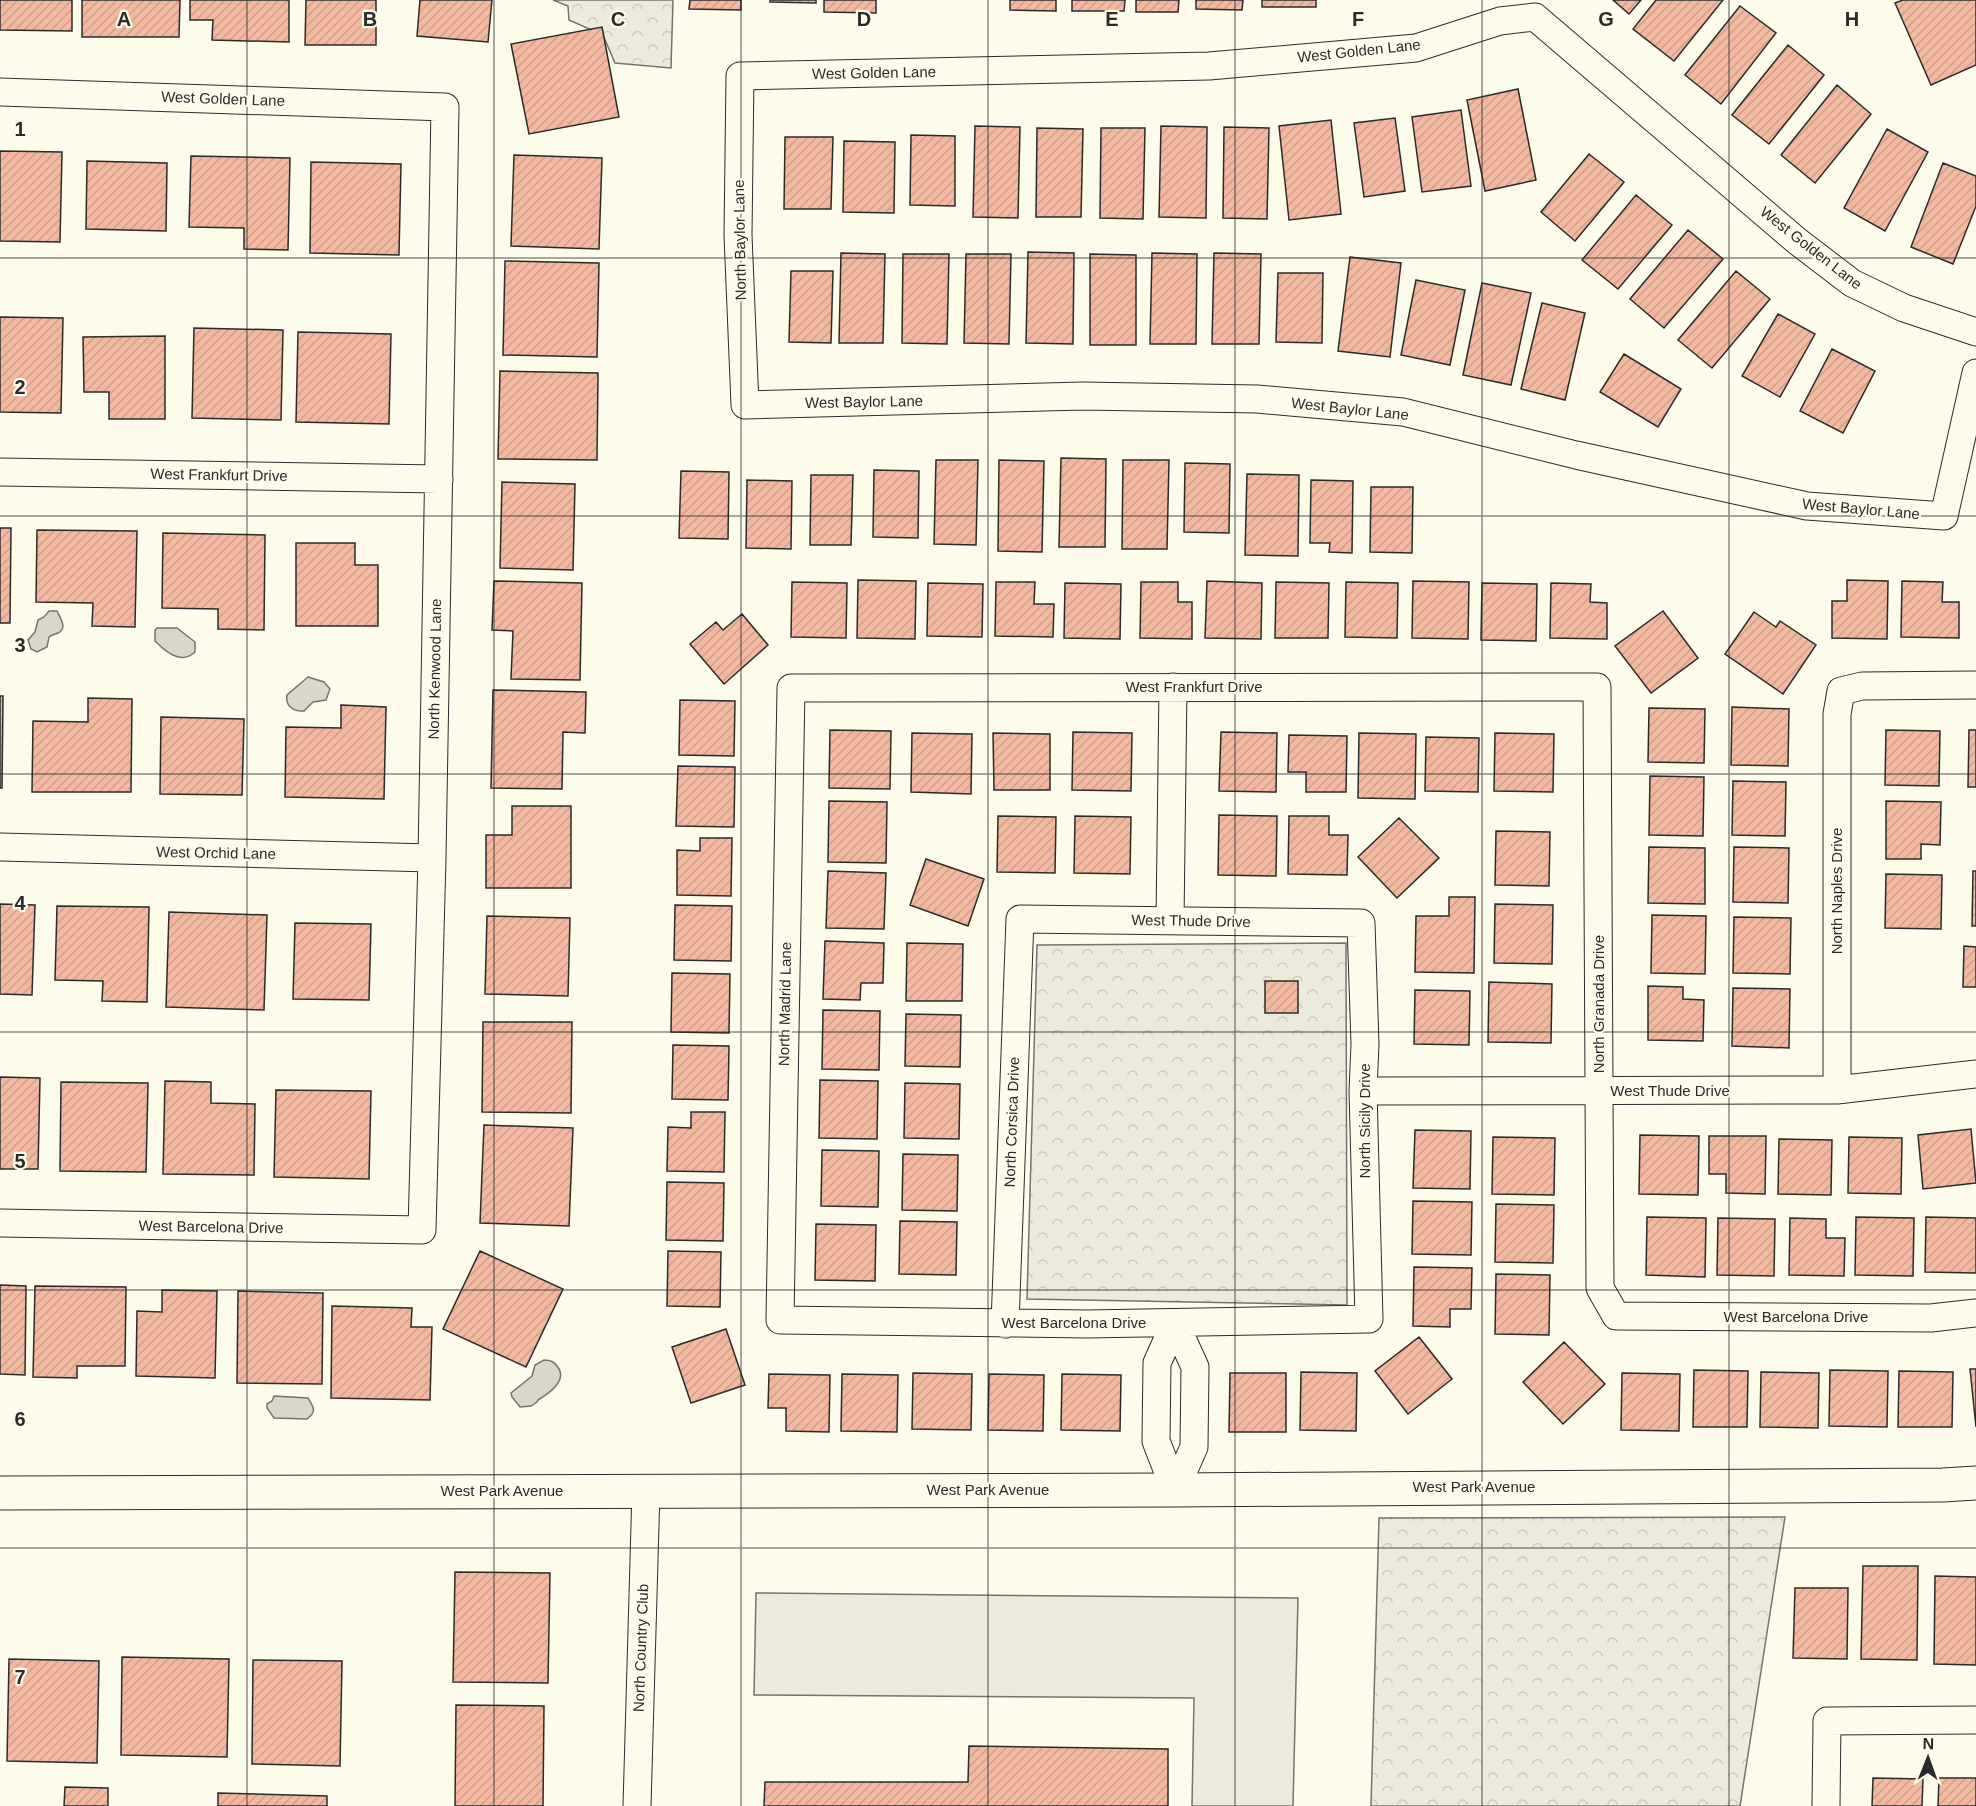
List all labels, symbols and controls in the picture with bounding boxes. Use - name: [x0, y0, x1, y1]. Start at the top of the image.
- text: A: [117, 8, 131, 30]
- text: B: [363, 8, 377, 30]
- text: C: [611, 8, 625, 30]
- text: D: [857, 8, 871, 30]
- text: E: [1105, 8, 1119, 30]
- text: F: [1352, 8, 1364, 30]
- text: G: [1598, 8, 1614, 30]
- text: H: [1845, 8, 1859, 30]
- street label: West Golden Lane: [1296, 36, 1421, 65]
- street label: West Golden Lane: [812, 63, 936, 82]
- street label: West Golden Lane: [161, 88, 285, 109]
- text: 1: [14, 118, 26, 140]
- street label: North Baylor Lane: [730, 179, 749, 301]
- street label: West Golden Lane: [1757, 203, 1865, 292]
- text: 2: [14, 376, 26, 398]
- street label: West Baylor Lane: [805, 392, 923, 411]
- street label: West Baylor Lane: [1290, 394, 1410, 423]
- street label: West Frankfurt Drive: [150, 465, 288, 484]
- street label: West Baylor Lane: [1801, 495, 1921, 522]
- street label: North Kenwood Lane: [425, 598, 444, 740]
- text: 3: [14, 634, 26, 656]
- street label: West Frankfurt Drive: [1125, 678, 1263, 695]
- street label: North Naples Drive: [1828, 828, 1845, 954]
- street label: West Orchid Lane: [156, 843, 276, 862]
- text: 4: [14, 892, 26, 914]
- street label: West Thude Drive: [1131, 911, 1251, 930]
- street label: North Granada Drive: [1590, 935, 1607, 1073]
- street label: North Madrid Lane: [775, 942, 794, 1066]
- street label: North Corsica Drive: [1001, 1056, 1022, 1188]
- street label: North Sicily Drive: [1356, 1063, 1373, 1179]
- street label: West Thude Drive: [1610, 1082, 1730, 1099]
- text: 5: [14, 1150, 26, 1172]
- street label: West Barcelona Drive: [138, 1217, 284, 1236]
- street label: West Barcelona Drive: [1724, 1308, 1868, 1325]
- street label: West Barcelona Drive: [1002, 1314, 1146, 1331]
- text: 6: [14, 1408, 26, 1430]
- street label: West Park Avenue: [1413, 1478, 1535, 1495]
- street label: West Park Avenue: [927, 1481, 1049, 1498]
- street label: West Park Avenue: [441, 1482, 563, 1499]
- street label: North Country Club: [630, 1584, 651, 1712]
- text: 7: [14, 1666, 26, 1688]
- north arrow: [1898, 1728, 1958, 1788]
- text: N: [1922, 1735, 1934, 1752]

